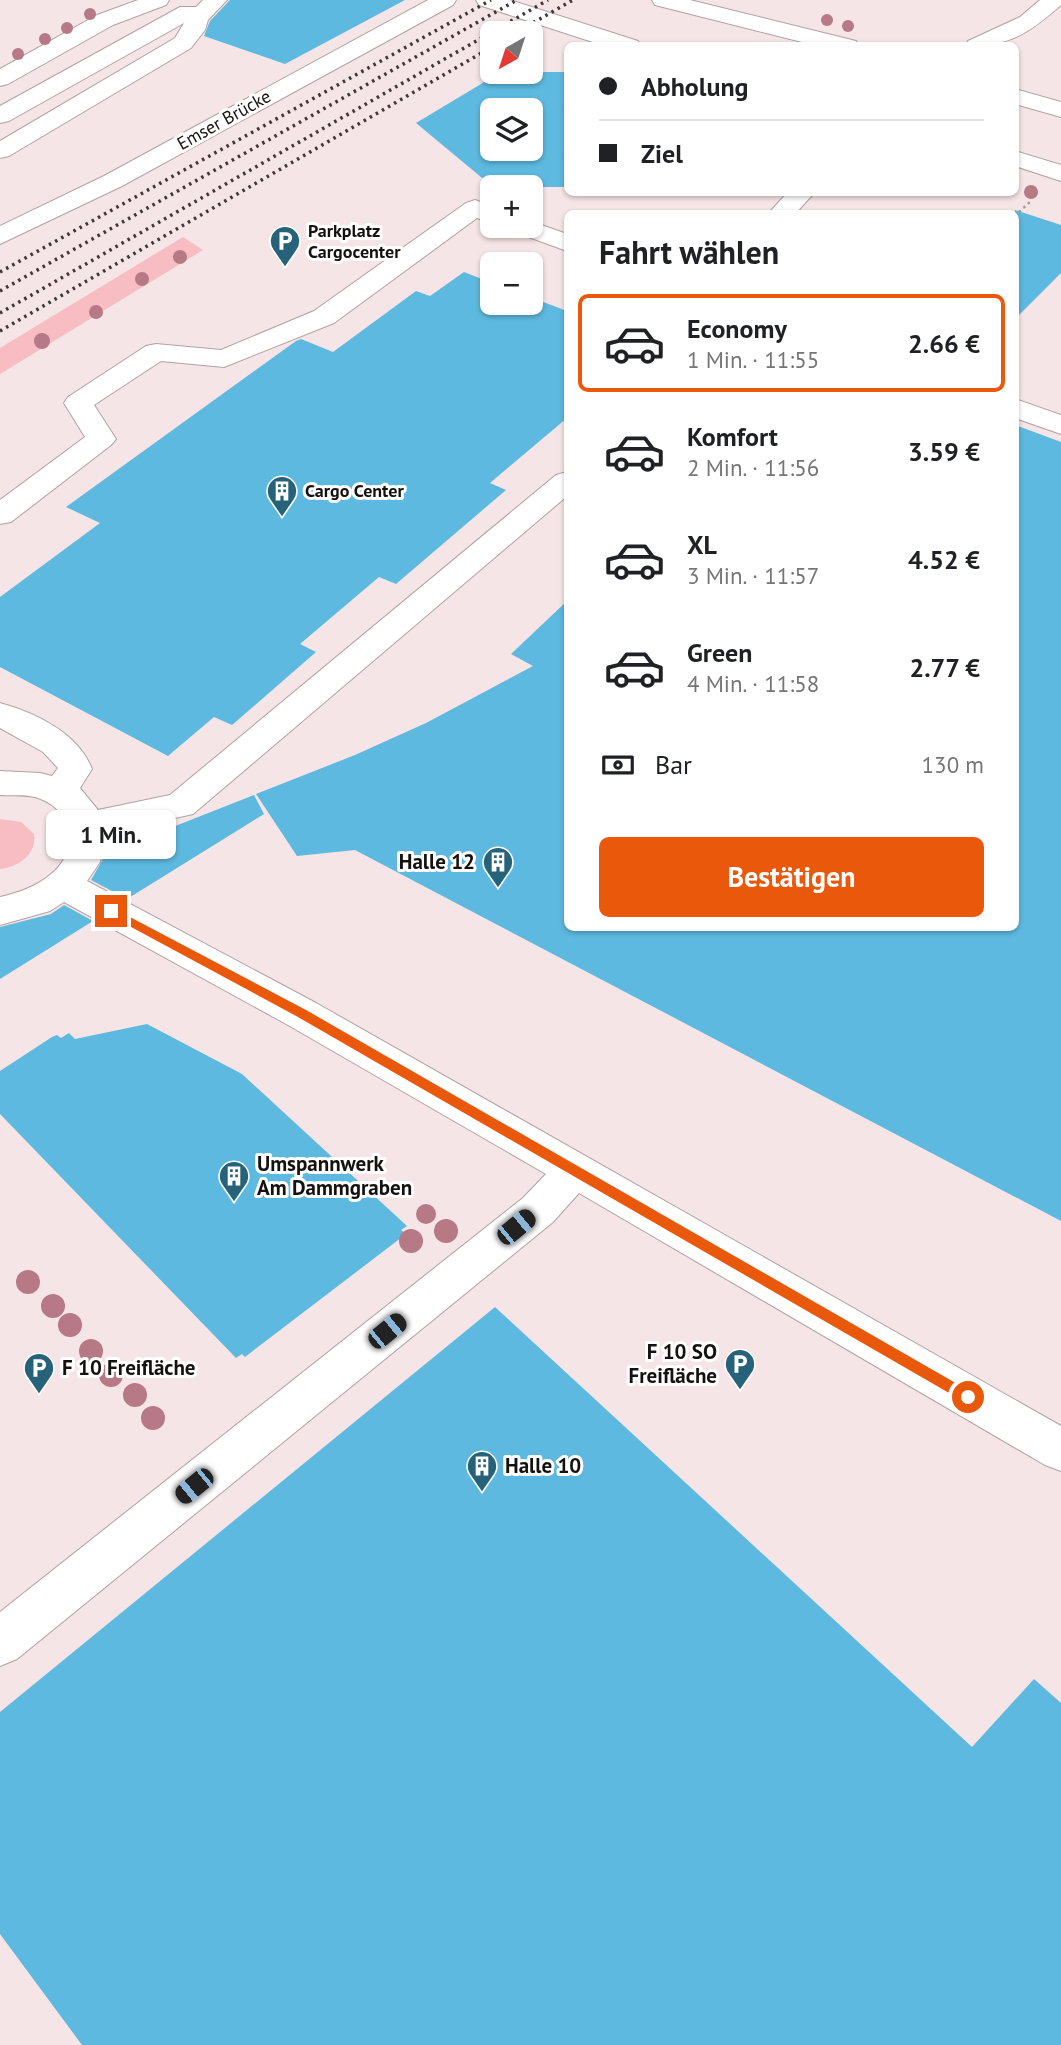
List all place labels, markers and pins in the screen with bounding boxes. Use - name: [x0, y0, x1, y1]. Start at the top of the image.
- place label: Parkplatz Cargocenter: [308, 219, 401, 263]
- parking icon: Parkplatz Cargocenter: [268, 224, 302, 268]
- building icon: Cargo Center: [265, 474, 299, 518]
- place label: Cargo Center: [305, 479, 404, 502]
- building icon: Halle 12: [481, 845, 515, 889]
- place label: Halle 12: [399, 848, 475, 875]
- place label: Umspannwerk Am Dammgraben: [257, 1150, 412, 1201]
- building icon: Umspannwerk Am Dammgraben: [217, 1159, 251, 1203]
- place label: F 10 SO Freifläche: [629, 1338, 717, 1389]
- parking icon: F 10 SO Freifläche: [723, 1347, 757, 1391]
- parking icon: F 10 Freifläche: [22, 1351, 56, 1395]
- place label: F 10 Freifläche: [62, 1354, 196, 1381]
- building icon: Halle 10: [465, 1449, 499, 1493]
- place label: Halle 10: [505, 1452, 581, 1479]

